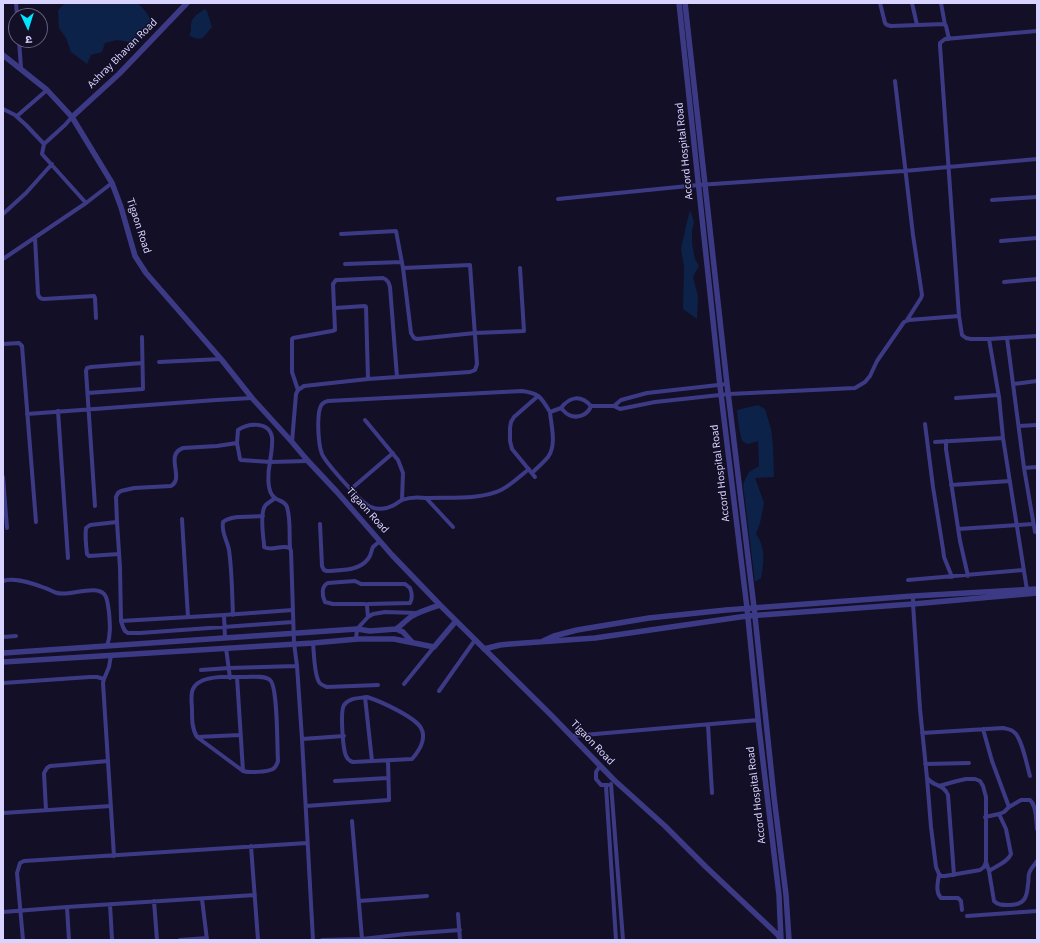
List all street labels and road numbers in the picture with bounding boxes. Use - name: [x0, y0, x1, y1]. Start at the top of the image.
- street label: Ashray Bhavan Road: [85, 16, 161, 92]
- street label: Accord Hospital Road: [673, 102, 697, 200]
- street label: Tigaon Road: [123, 197, 153, 255]
- street label: Accord Hospital Road: [708, 424, 734, 522]
- street label: Tigaon Road: [343, 485, 391, 537]
- street label: Tigaon Road: [567, 718, 617, 768]
- street label: Accord Hospital Road: [744, 746, 770, 844]

